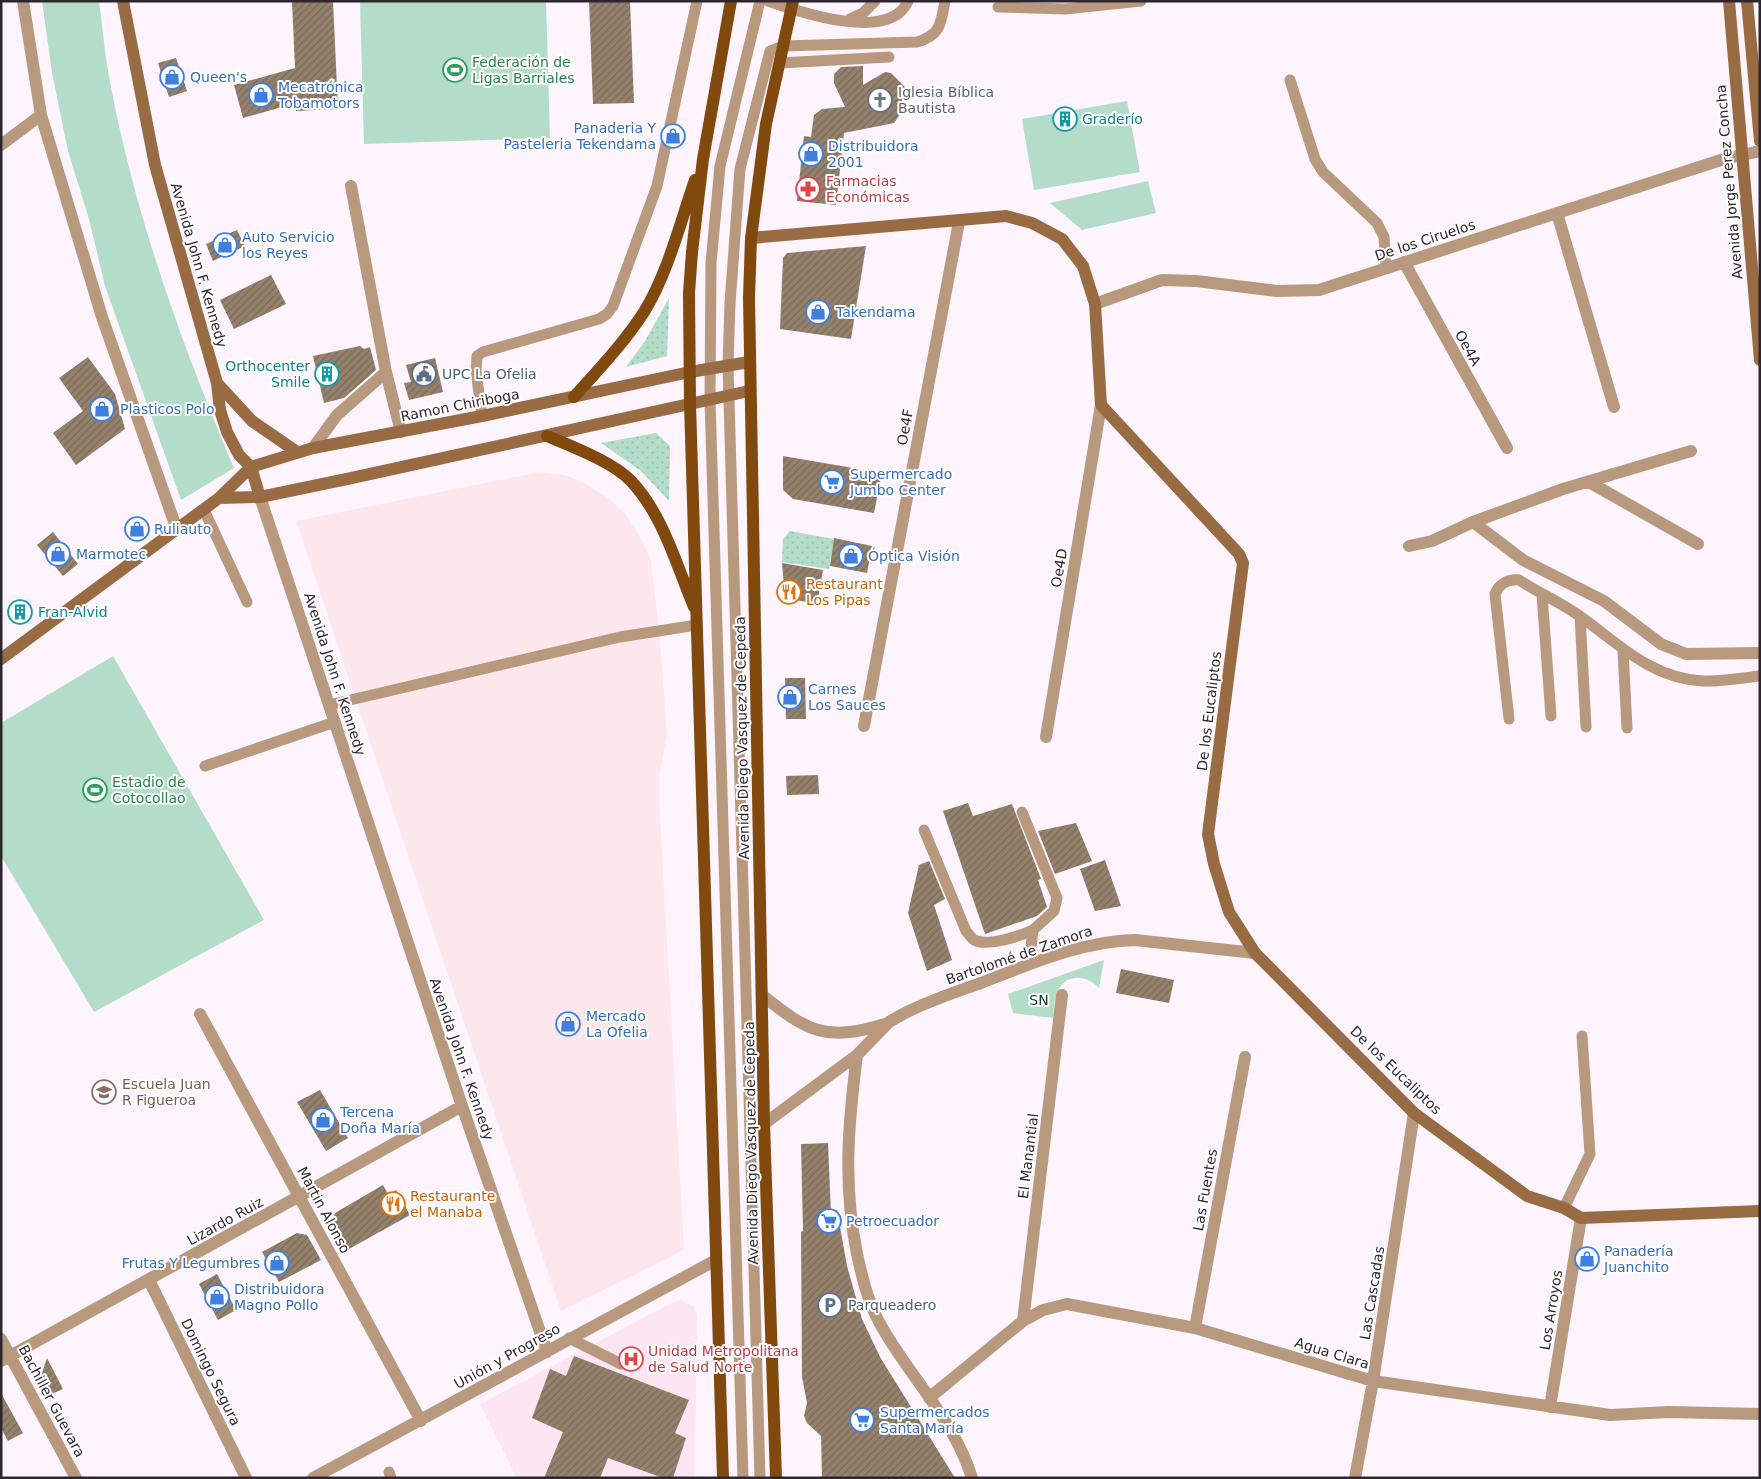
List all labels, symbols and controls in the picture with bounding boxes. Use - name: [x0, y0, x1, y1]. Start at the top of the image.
- place label: Federación de Ligas Barriales: [472, 54, 575, 86]
- sports icon: Federación de Ligas Barriales: [442, 57, 468, 83]
- shop icon: Queen's: [159, 64, 185, 90]
- place label: Queen's: [190, 69, 247, 85]
- place label: Mecatrónica Tobamotors: [277, 79, 364, 111]
- shop icon: Mecatrónica Tobamotors: [248, 82, 274, 108]
- place label: Iglesia Bíblica Bautista: [898, 84, 994, 116]
- street label: Avenida Jorge Perez Concha: [1713, 84, 1745, 280]
- church icon: Iglesia Bíblica Bautista: [867, 87, 893, 113]
- building icon: Graderío: [1052, 106, 1078, 132]
- place label: Graderío: [1082, 111, 1143, 127]
- place label: Panaderia Y Pasteleria Tekendama: [503, 120, 656, 152]
- shop icon: Panaderia Y Pasteleria Tekendama: [660, 123, 686, 149]
- place label: Distribuidora 2001: [828, 138, 919, 170]
- shop icon: Distribuidora 2001: [798, 141, 824, 167]
- place label: Farmacias Económicas: [826, 173, 910, 205]
- pharmacy icon: Farmacias Económicas: [795, 176, 821, 202]
- street label: Avenida John F. Kennedy: [168, 181, 230, 349]
- street label: De los Ciruelos: [1373, 216, 1477, 264]
- place label: Auto Servicio los Reyes: [242, 229, 335, 261]
- shop icon: Auto Servicio los Reyes: [212, 232, 238, 258]
- shop icon: Takendama: [805, 299, 831, 325]
- place label: Takendama: [835, 304, 916, 320]
- street label: Oe4A: [1452, 327, 1484, 369]
- place label: Orthocenter Smile: [225, 358, 310, 390]
- building icon: Orthocenter Smile: [314, 361, 340, 387]
- public building icon: UPC La Ofelia: [411, 361, 437, 387]
- place label: UPC La Ofelia: [442, 366, 537, 382]
- street label: Ramon Chiriboga: [399, 386, 521, 424]
- shop icon: Plasticos Polo: [89, 396, 115, 422]
- place label: Plasticos Polo: [120, 401, 215, 417]
- street label: Oe4F: [894, 408, 916, 446]
- place label: Supermercado Jumbo Center: [849, 466, 952, 498]
- supermarket icon: Supermercado Jumbo Center: [819, 469, 845, 495]
- shop icon: Ruliauto: [124, 516, 150, 542]
- place label: Ruliauto: [154, 521, 211, 537]
- shop icon: Marmotec: [45, 541, 71, 567]
- shop icon: Óptica Visión: [838, 543, 864, 569]
- place label: Marmotec: [76, 546, 146, 562]
- place label: Óptica Visión: [868, 547, 960, 564]
- street label: Oe4D: [1048, 547, 1070, 589]
- place label: Restaurant Los Pipas: [806, 576, 883, 608]
- restaurant icon: Restaurant Los Pipas: [776, 579, 802, 605]
- street label: Avenida John F. Kennedy: [301, 590, 369, 758]
- building icon: Fran-Alvid: [7, 599, 33, 625]
- place label: Fran-Alvid: [38, 604, 108, 620]
- street label: Avenida Diego Vasquez de Cepeda: [732, 616, 752, 860]
- street label: De los Eucaliptos: [1194, 650, 1224, 772]
- place label: Carnes Los Sauces: [808, 681, 886, 713]
- shop icon: Carnes Los Sauces: [777, 684, 803, 710]
- place label: Estadio de Cotocollao: [112, 774, 186, 806]
- sports icon: Estadio de Cotocollao: [82, 777, 108, 803]
- street label: Bartolomé de Zamora: [944, 922, 1094, 988]
- street label: Avenida John F. Kennedy: [427, 976, 497, 1142]
- park label: SN: [1029, 992, 1049, 1008]
- place label: Mercado La Ofelia: [586, 1008, 648, 1040]
- shop icon: Mercado La Ofelia: [555, 1011, 581, 1037]
- street label: Avenida Diego Vasquez de Cepeda: [741, 1021, 761, 1265]
- street label: De los Eucaliptos: [1347, 1023, 1445, 1117]
- place label: Escuela Juan R Figueroa: [122, 1076, 211, 1108]
- school or university icon: Escuela Juan R Figueroa: [91, 1079, 117, 1105]
- place label: Tercena Doña María: [339, 1104, 420, 1136]
- shop icon: Tercena Doña María: [310, 1107, 336, 1133]
- street label: El Manantial: [1015, 1112, 1041, 1200]
- street label: Las Fuentes: [1190, 1148, 1220, 1232]
- street label: Martin Alonso: [294, 1164, 354, 1256]
- place label: Restaurante el Manaba: [410, 1188, 495, 1220]
- restaurant icon: Restaurante el Manaba: [380, 1191, 406, 1217]
- street label: Lizardo Ruiz: [184, 1194, 266, 1248]
- supermarket icon: Petroecuador: [816, 1208, 842, 1234]
- place label: Petroecuador: [846, 1213, 939, 1229]
- place label: Panadería Juanchito: [1603, 1243, 1674, 1275]
- street label: Las Cascadas: [1357, 1245, 1387, 1341]
- shop icon: Panadería Juanchito: [1574, 1246, 1600, 1272]
- shop icon: Frutas Y Legumbres: [264, 1250, 290, 1276]
- place label: Frutas Y Legumbres: [122, 1255, 260, 1271]
- street label: Los Arroyos: [1537, 1269, 1565, 1351]
- place label: Distribuidora Magno Pollo: [234, 1281, 325, 1313]
- shop icon: Distribuidora Magno Pollo: [204, 1284, 230, 1310]
- parking icon: Parqueadero: [817, 1292, 843, 1318]
- place label: Parqueadero: [848, 1297, 936, 1313]
- street label: Domingo Segura: [178, 1316, 244, 1428]
- street label: Unión y Progreso: [451, 1320, 563, 1392]
- street label: Agua Clara: [1293, 1334, 1371, 1372]
- street label: Bachiller Guevara: [16, 1342, 88, 1460]
- place label: Unidad Metropolitana de Salud Norte: [648, 1343, 799, 1375]
- hospital icon: Unidad Metropolitana de Salud Norte: [618, 1346, 644, 1372]
- place label: Supermercados Santa María: [880, 1404, 990, 1436]
- supermarket icon: Supermercados Santa María: [849, 1407, 875, 1433]

